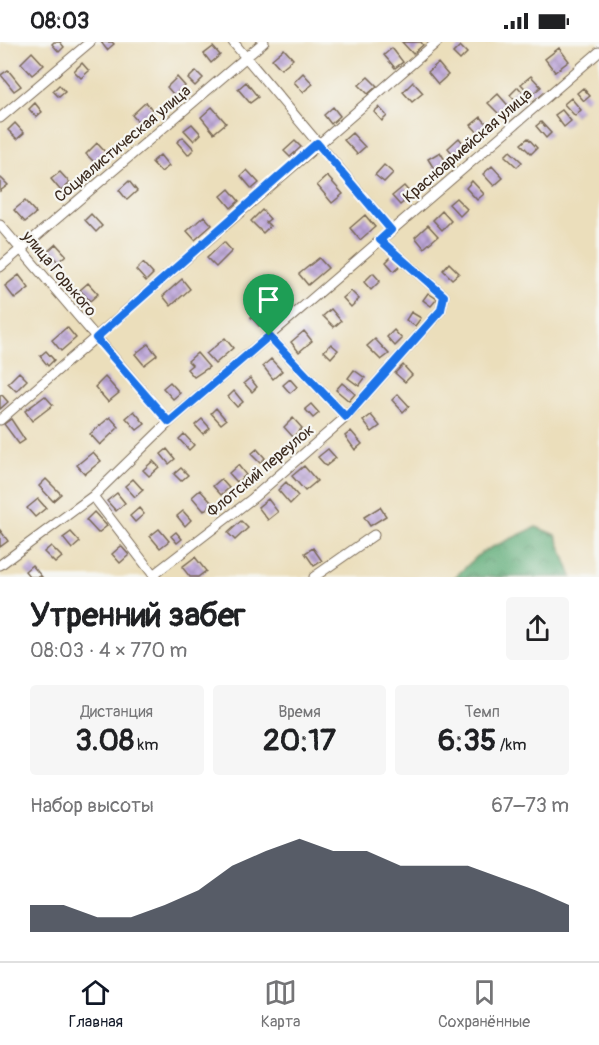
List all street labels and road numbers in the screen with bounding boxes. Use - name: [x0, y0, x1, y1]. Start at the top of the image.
- street label: Социалистическая улица: [50, 81, 195, 207]
- street label: Красноармейская улица: [399, 84, 536, 207]
- street label: улица Горького: [17, 226, 101, 321]
- street label: Флотский переулок: [203, 420, 318, 521]

